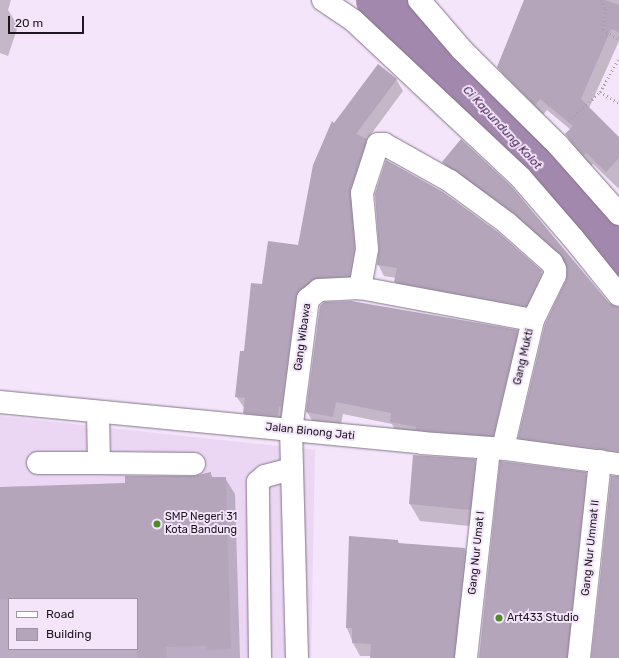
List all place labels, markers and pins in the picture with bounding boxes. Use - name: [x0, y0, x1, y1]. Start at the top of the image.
- place label: SMP Negeri 31 Kota Bandung: [165, 511, 238, 537]
- marker: SMP Negeri 31 Kota Bandung: [152, 519, 162, 529]
- place label: Art433 Studio: [507, 611, 579, 625]
- marker: Art433 Studio: [494, 613, 504, 623]

